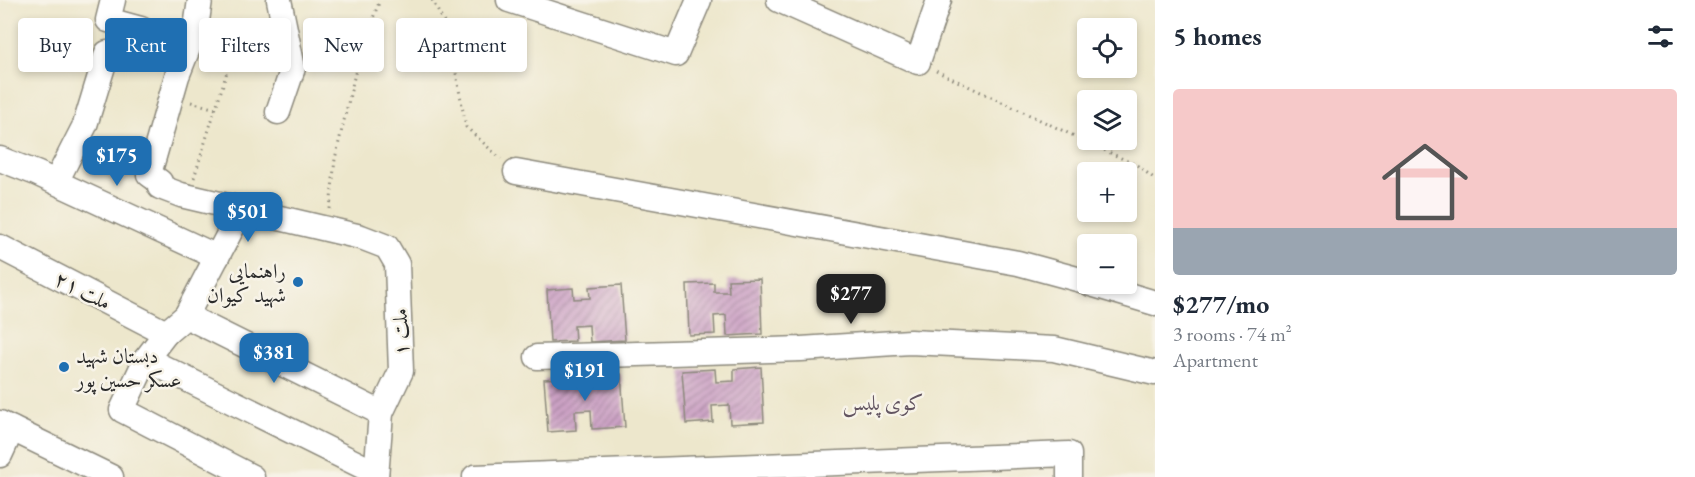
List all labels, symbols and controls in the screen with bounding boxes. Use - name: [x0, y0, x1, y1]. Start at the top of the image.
- chip: Buy: [18, 18, 93, 72]
- chip: Rent: [105, 18, 187, 72]
- chip: Filters: [199, 18, 291, 72]
- chip: New: [303, 18, 384, 72]
- chip: Apartment: [396, 18, 527, 72]
- map controls: [1077, 18, 1137, 294]
- button: locate: [1077, 18, 1137, 78]
- text: 5 homes: [1173, 19, 1262, 53]
- icon: filters: [1644, 20, 1677, 53]
- button: layers: [1077, 90, 1137, 150]
- icon: home: [1371, 128, 1479, 236]
- pin: $175: [81, 136, 153, 187]
- text: $175: [97, 142, 137, 168]
- button: +: [1077, 162, 1137, 222]
- pin: $501: [212, 192, 284, 243]
- text: $501: [228, 198, 268, 224]
- button: −: [1077, 234, 1137, 294]
- place label: راهنمایی شهید کیوان: [207, 257, 286, 309]
- street label: ملت ۲۱: [50, 264, 116, 316]
- pin: $277: [815, 274, 887, 325]
- marker: راهنمایی شهید کیوان: [291, 275, 305, 289]
- text: $277: [831, 280, 871, 306]
- text: $277/mo: [1173, 287, 1269, 321]
- street label: ملت ۱: [386, 308, 414, 356]
- text: 3 rooms · 74 m²: [1173, 321, 1292, 347]
- pin: $381: [238, 333, 310, 384]
- text: $381: [254, 339, 294, 365]
- place label: دبستان شهید عسکر حسین پور: [74, 342, 181, 395]
- text: Apartment: [1173, 347, 1258, 373]
- pin: $191: [549, 351, 621, 402]
- text: $191: [565, 357, 605, 383]
- marker: دبستان شهید عسکر حسین پور: [57, 360, 71, 374]
- district label: کوی پلیس: [843, 388, 923, 419]

